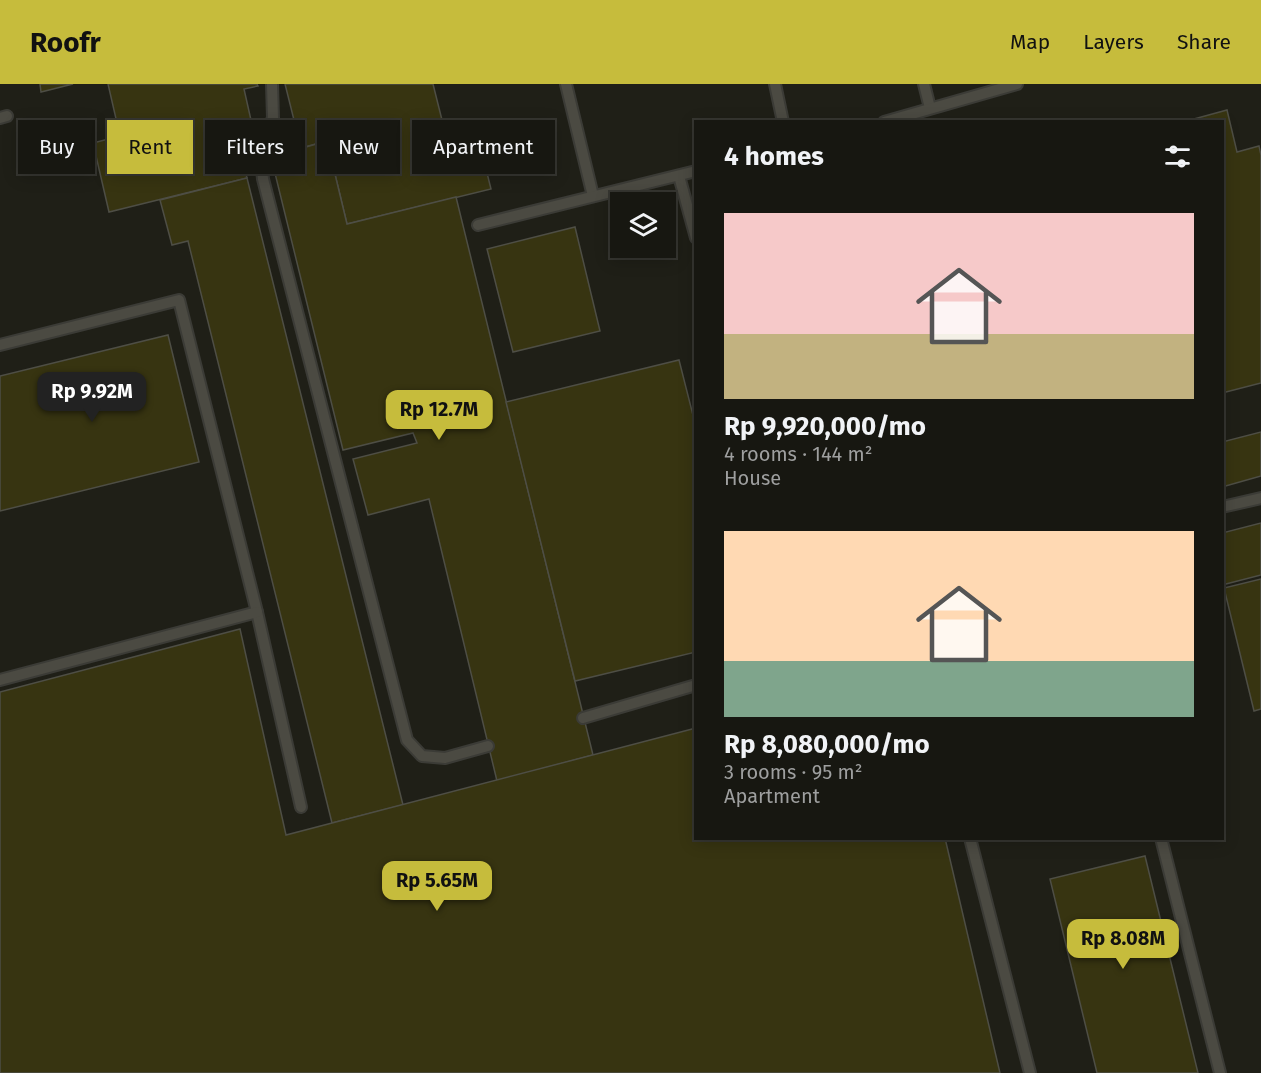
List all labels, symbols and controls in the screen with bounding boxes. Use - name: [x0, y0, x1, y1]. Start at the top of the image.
- text: Roofr: [30, 26, 101, 59]
- text: Map: [1010, 29, 1050, 55]
- text: Layers: [1083, 29, 1144, 55]
- text: Share: [1177, 29, 1231, 55]
- chip: Buy: [18, 120, 95, 174]
- chip: Rent: [107, 120, 193, 174]
- chip: Filters: [205, 120, 305, 174]
- chip: New: [317, 120, 400, 174]
- chip: Apartment: [412, 120, 555, 174]
- icon: filters: [1161, 140, 1194, 173]
- text: 4 homes: [724, 141, 824, 172]
- map controls: [610, 192, 676, 258]
- button: layers: [610, 192, 676, 258]
- icon: home: [905, 252, 1013, 360]
- pin: Rp 9.92M: [30, 372, 154, 423]
- text: Rp 9.92M: [51, 379, 133, 403]
- pin: Rp 12.7M: [377, 390, 501, 441]
- text: Rp 12.7M: [400, 397, 478, 421]
- text: Rp 9,920,000/mo: [724, 411, 926, 442]
- text: 4 rooms · 144 m²: [724, 442, 873, 466]
- text: House: [724, 466, 781, 490]
- icon: home: [905, 570, 1013, 678]
- text: Rp 8,080,000/mo: [724, 729, 930, 760]
- text: 3 rooms · 95 m²: [724, 760, 863, 784]
- text: Apartment: [724, 784, 820, 808]
- pin: Rp 5.65M: [375, 861, 499, 912]
- text: Rp 5.65M: [396, 868, 478, 892]
- pin: Rp 8.08M: [1061, 919, 1185, 970]
- text: Rp 8.08M: [1081, 926, 1165, 950]

